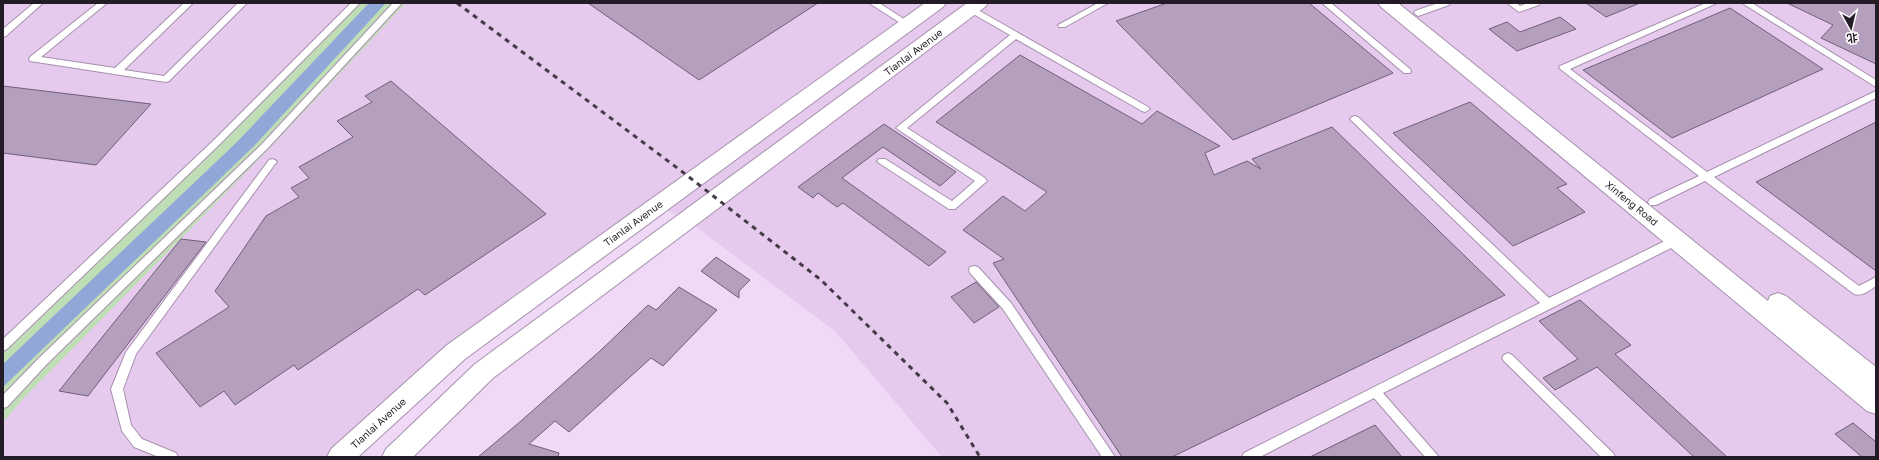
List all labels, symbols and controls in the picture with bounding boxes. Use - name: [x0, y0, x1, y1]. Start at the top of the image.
- north arrow: [1831, 8, 1871, 48]
- street label: Tianlai Avenue: [881, 26, 945, 78]
- text: 北: [1846, 31, 1859, 46]
- street label: Xinfeng Road: [1603, 178, 1661, 228]
- street label: Tianlai Avenue: [601, 197, 665, 248]
- street label: Tianlai Avenue: [348, 395, 408, 451]

